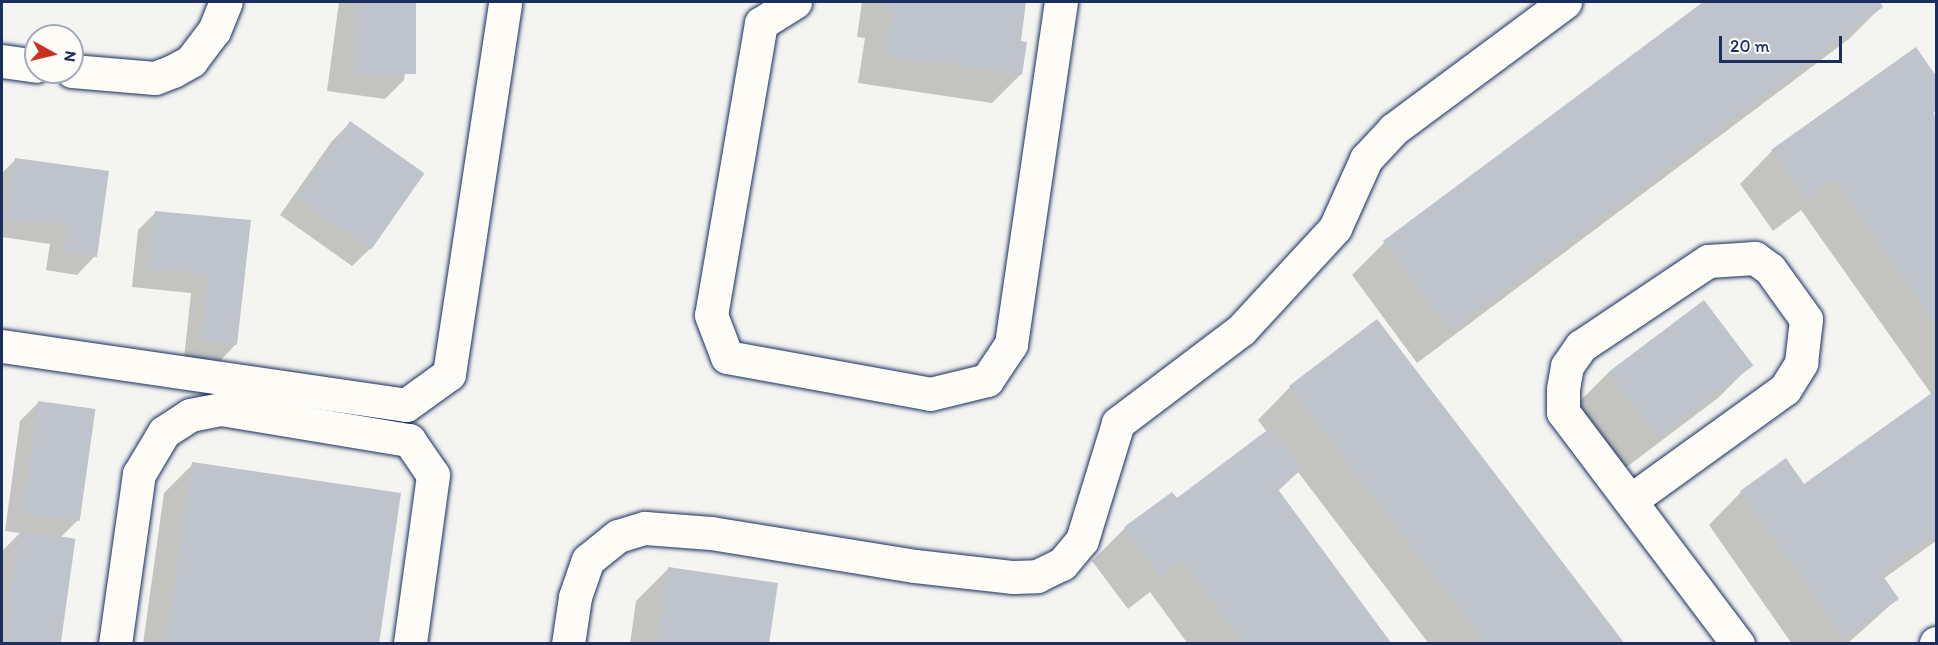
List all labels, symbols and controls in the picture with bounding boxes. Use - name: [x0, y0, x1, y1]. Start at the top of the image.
- north arrow: [24, 24, 84, 84]
- scale bar: [1722, 24, 1845, 62]
- text: 20 m: [1730, 35, 1770, 57]
- text: N: [60, 50, 80, 63]

